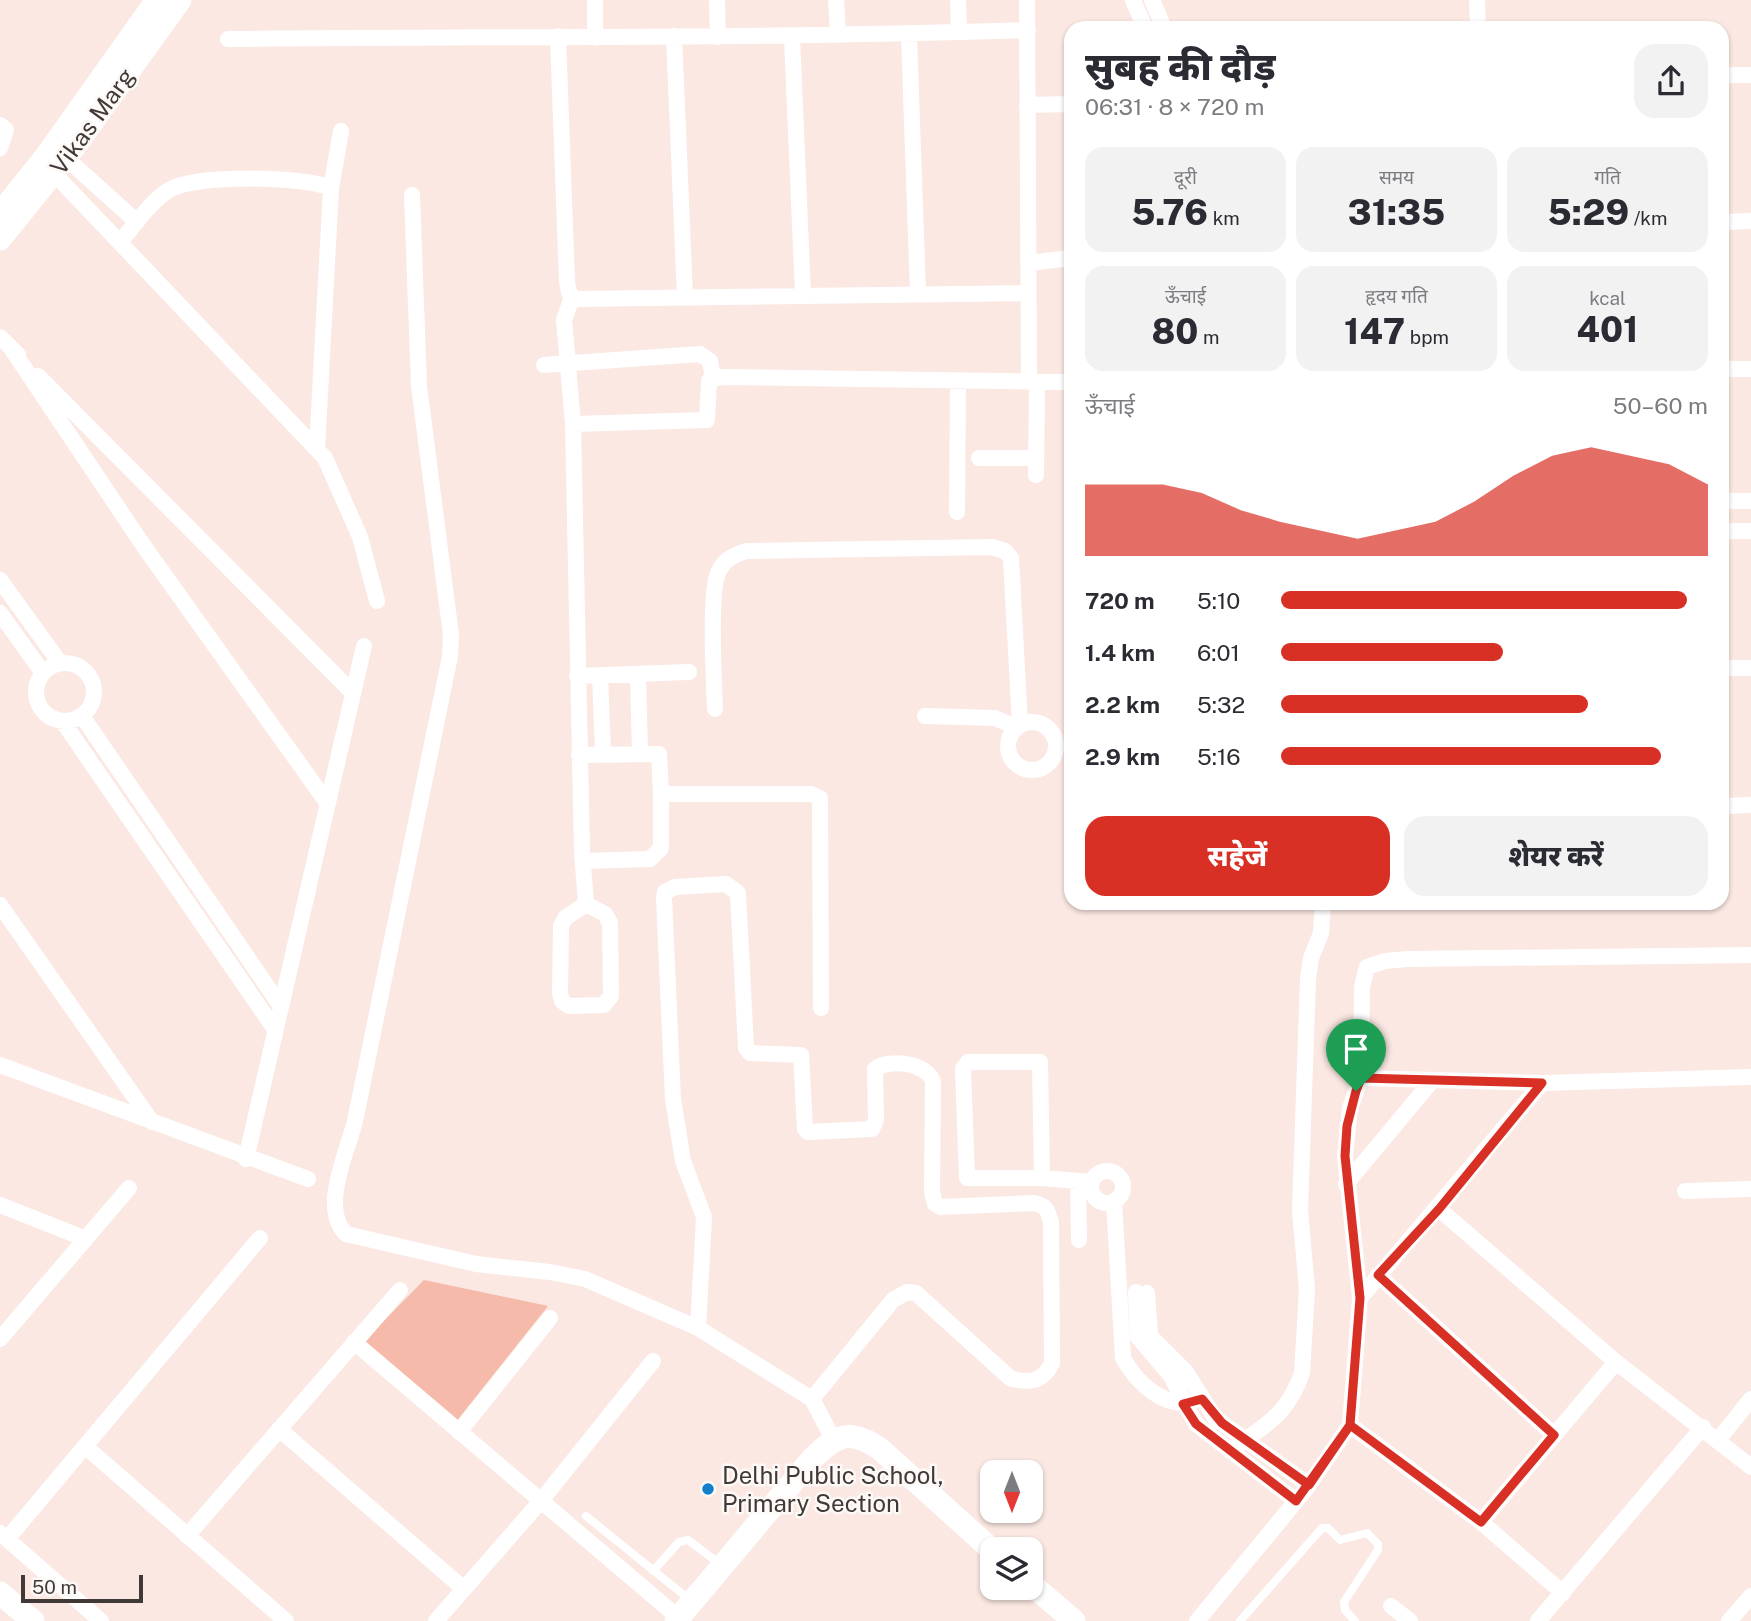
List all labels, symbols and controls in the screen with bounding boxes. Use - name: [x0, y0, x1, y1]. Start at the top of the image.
- text: सुबह की दौड़: [1085, 44, 1275, 89]
- button: share: [1634, 44, 1708, 118]
- street label: Vikas Marg: [44, 62, 140, 180]
- text: 06:31 · 8 × 720 m: [1085, 93, 1264, 120]
- text: दूरी: [1174, 166, 1197, 188]
- text: समय: [1379, 166, 1414, 188]
- text: गति: [1594, 166, 1621, 188]
- text: 5.76: [1131, 192, 1208, 233]
- text: 31:35: [1348, 192, 1445, 233]
- text: 5:29: [1548, 192, 1629, 233]
- text: km: [1208, 207, 1240, 229]
- text: /km: [1629, 207, 1667, 229]
- text: ऊँचाई: [1165, 285, 1206, 307]
- text: हृदय गति: [1365, 285, 1428, 307]
- text: kcal: [1589, 287, 1626, 309]
- text: 401: [1577, 309, 1638, 350]
- text: 80: [1152, 311, 1198, 352]
- text: 147: [1344, 311, 1405, 352]
- text: m: [1198, 326, 1219, 348]
- text: bpm: [1405, 326, 1449, 348]
- text: ऊँचाई: [1085, 392, 1135, 419]
- text: 50–60 m: [1613, 392, 1708, 419]
- text: 720 m: [1085, 587, 1155, 614]
- text: 5:10: [1197, 587, 1240, 614]
- text: 1.4 km: [1085, 639, 1155, 666]
- text: 6:01: [1197, 639, 1240, 666]
- text: 2.2 km: [1085, 691, 1160, 718]
- text: 5:32: [1197, 691, 1245, 718]
- text: 2.9 km: [1085, 743, 1160, 770]
- text: 5:16: [1197, 743, 1241, 770]
- button: सहेजें: [1085, 816, 1390, 896]
- button: शेयर करें: [1404, 816, 1708, 896]
- pin: [1326, 1019, 1386, 1091]
- icon: arrive: [1337, 1030, 1375, 1068]
- north arrow: [980, 1460, 1043, 1522]
- map controls: [980, 1460, 1043, 1600]
- place label: Delhi Public School, Primary Section: [722, 1461, 944, 1517]
- marker: Delhi Public School, Primary Section: [700, 1481, 716, 1497]
- button: layers: [980, 1537, 1043, 1600]
- scale bar: [21, 1572, 144, 1604]
- text: 50 m: [32, 1576, 77, 1598]

